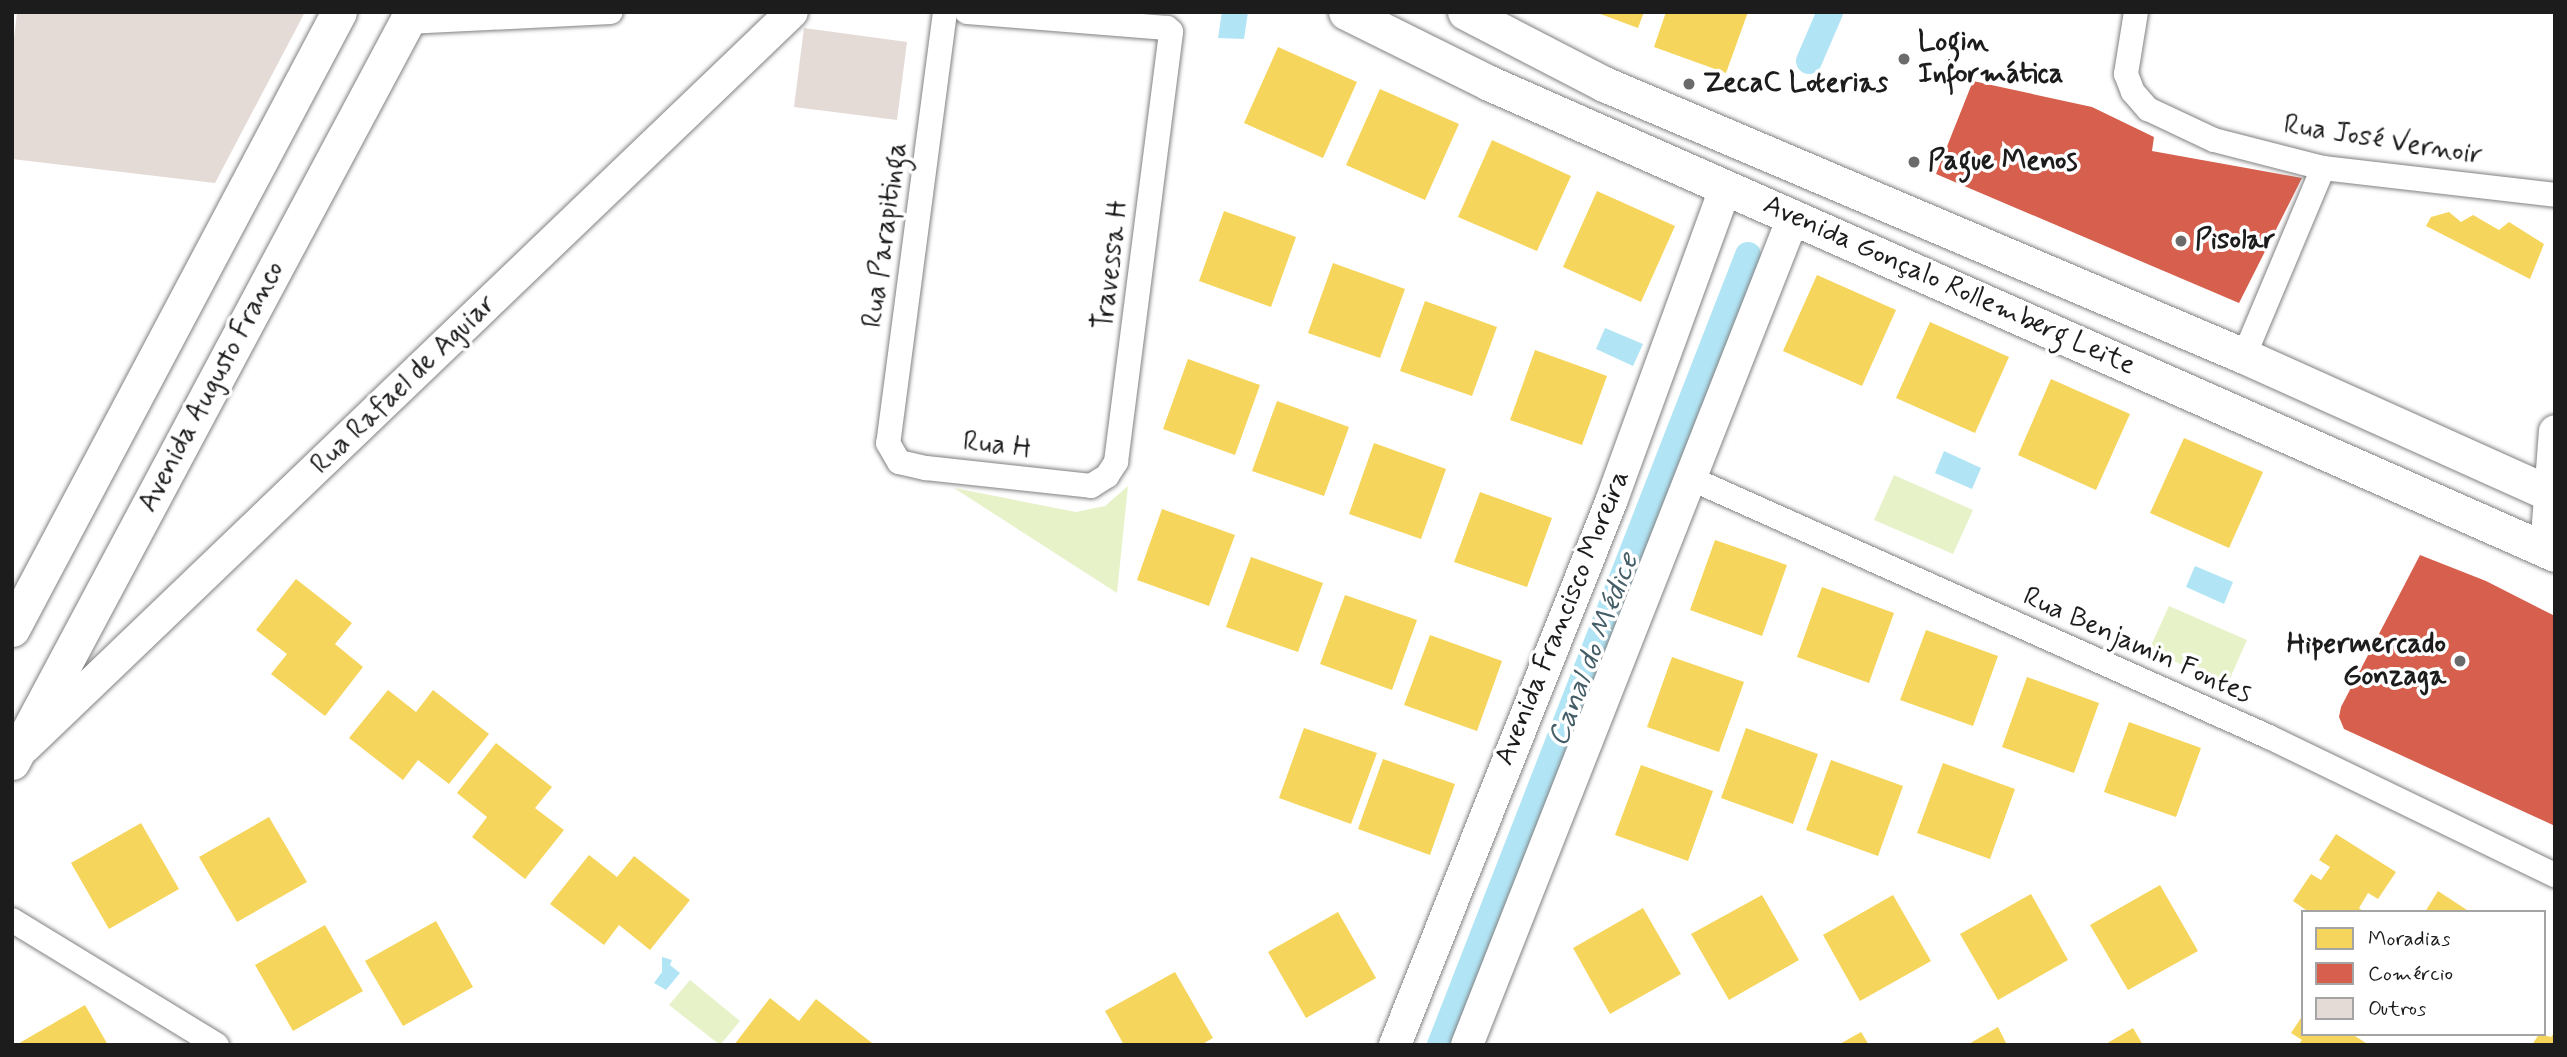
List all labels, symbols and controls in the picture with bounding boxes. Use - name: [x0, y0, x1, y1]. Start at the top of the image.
- place label: Login Informática: [1918, 26, 2063, 92]
- marker: Login Informática: [1896, 51, 1912, 67]
- place label: ZecaC Loterias: [1703, 67, 1887, 101]
- marker: ZecaC Loterias: [1681, 76, 1697, 92]
- street label: Rua José Vernoir: [2281, 109, 2485, 173]
- street label: Rua Parapitinga: [857, 143, 915, 327]
- place label: Pague Menos: [1928, 145, 2077, 179]
- marker: Pague Menos: [1906, 154, 1922, 170]
- street label: Avenida Gonçalo Rollemberg Leite: [1759, 189, 2139, 383]
- street label: Travessa H: [1087, 198, 1137, 332]
- place label: Pisolar: [2195, 224, 2275, 258]
- marker: Pisolar: [2173, 233, 2189, 249]
- street label: Avenida Augusto Franco: [132, 256, 292, 518]
- street label: Rua Rafael de Aguiar: [305, 289, 503, 481]
- street label: Rua H: [961, 426, 1033, 466]
- street label: Avenida Francisco Moreira: [1488, 465, 1638, 771]
- water label: Canal do Médice: [1541, 548, 1647, 752]
- street label: Rua Benjamin Fontes: [2015, 579, 2259, 713]
- place label: Hipermercado Gonzaga: [2287, 628, 2446, 694]
- marker: Hipermercado Gonzaga: [2452, 653, 2468, 669]
- legend: [2301, 910, 2546, 1036]
- text: Moradias: [2368, 925, 2451, 953]
- text: Comércio: [2368, 960, 2453, 988]
- text: Outros: [2368, 995, 2426, 1023]

